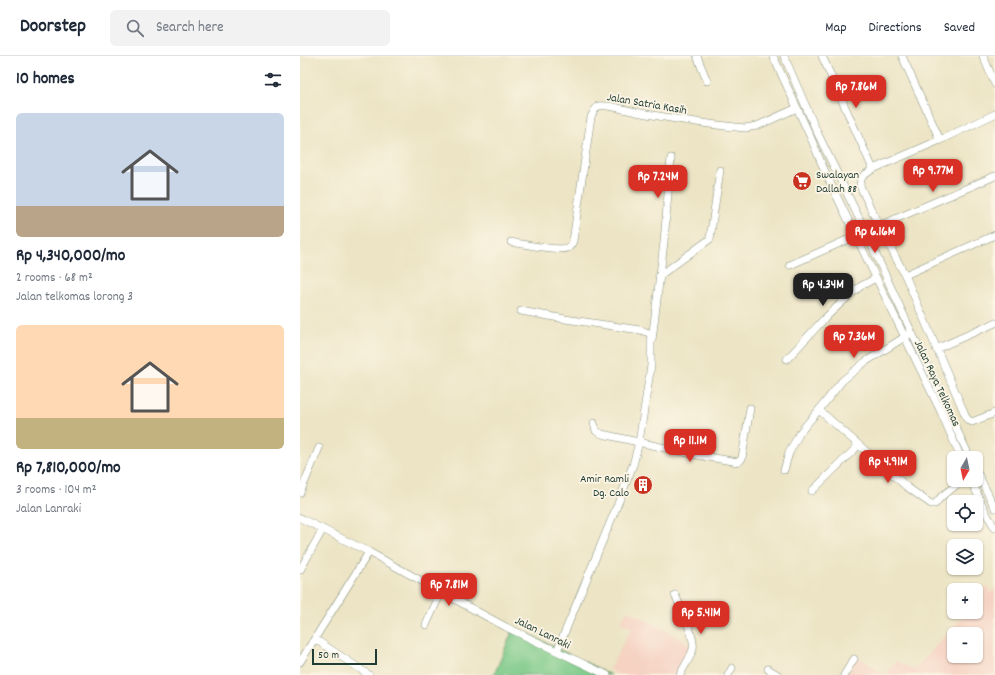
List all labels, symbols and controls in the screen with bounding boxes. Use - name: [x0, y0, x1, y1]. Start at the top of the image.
- search box: [110, 10, 390, 46]
- text: Doorstep: [20, 14, 86, 41]
- icon: search: [124, 17, 146, 39]
- text: Search here: [156, 17, 224, 39]
- text: Map: [825, 18, 847, 38]
- text: Directions: [869, 18, 922, 38]
- text: Saved: [944, 18, 975, 38]
- text: 10 homes: [16, 68, 75, 92]
- icon: filters: [262, 69, 284, 91]
- pin: Rp 7.86M: [815, 75, 897, 109]
- text: Rp 7.86M: [835, 78, 877, 97]
- street label: Jalan Satria Kasih: [605, 89, 688, 120]
- icon: home: [114, 139, 186, 211]
- pin: Rp 9.77M: [892, 159, 974, 193]
- text: Rp 9.77M: [913, 162, 954, 181]
- pin: Rp 7.24M: [617, 165, 699, 199]
- place label: Swalayan Dallah 88: [816, 167, 860, 198]
- text: Rp 7.24M: [637, 168, 679, 187]
- supermarket icon: Swalayan Dallah 88: [791, 170, 813, 192]
- pin: Rp 6.16M: [834, 220, 916, 254]
- text: Rp 6.16M: [855, 223, 895, 242]
- text: Rp 4,340,000/mo: [16, 245, 125, 269]
- text: 2 rooms · 68 m²: [16, 269, 93, 288]
- pin: Rp 4.34M: [782, 273, 864, 307]
- text: Rp 4.34M: [802, 276, 844, 295]
- text: Jalan telkomas lorong 3: [16, 288, 133, 307]
- pin: Rp 7.36M: [813, 325, 895, 359]
- text: Rp 7.36M: [833, 328, 875, 347]
- street label: Jalan Raya Telkomas: [909, 338, 964, 430]
- icon: home: [114, 351, 186, 423]
- pin: Rp 11.1M: [649, 429, 731, 463]
- text: Rp 11.1M: [673, 432, 707, 451]
- pin: Rp 4.91M: [847, 450, 929, 484]
- north arrow: [947, 451, 983, 487]
- map controls: [947, 451, 983, 663]
- text: Rp 4.91M: [868, 453, 908, 472]
- text: Rp 7,810,000/mo: [16, 457, 121, 481]
- place label: Amir Ramli Dg. Calo: [580, 471, 629, 502]
- building icon: Amir Ramli Dg. Calo: [632, 474, 654, 496]
- text: 3 rooms · 104 m²: [16, 481, 96, 500]
- button: locate: [947, 495, 983, 531]
- text: Jalan Lanraki: [16, 500, 81, 519]
- button: layers: [947, 539, 983, 575]
- pin: Rp 7.81M: [408, 573, 490, 607]
- text: Rp 7.81M: [430, 576, 468, 595]
- button: +: [947, 583, 983, 619]
- pin: Rp 5.41M: [660, 601, 742, 635]
- text: Rp 5.41M: [681, 604, 721, 623]
- street label: Jalan Lanraki: [512, 613, 573, 654]
- button: −: [947, 627, 983, 663]
- scale bar: [312, 647, 377, 666]
- text: 50 m: [318, 648, 339, 664]

